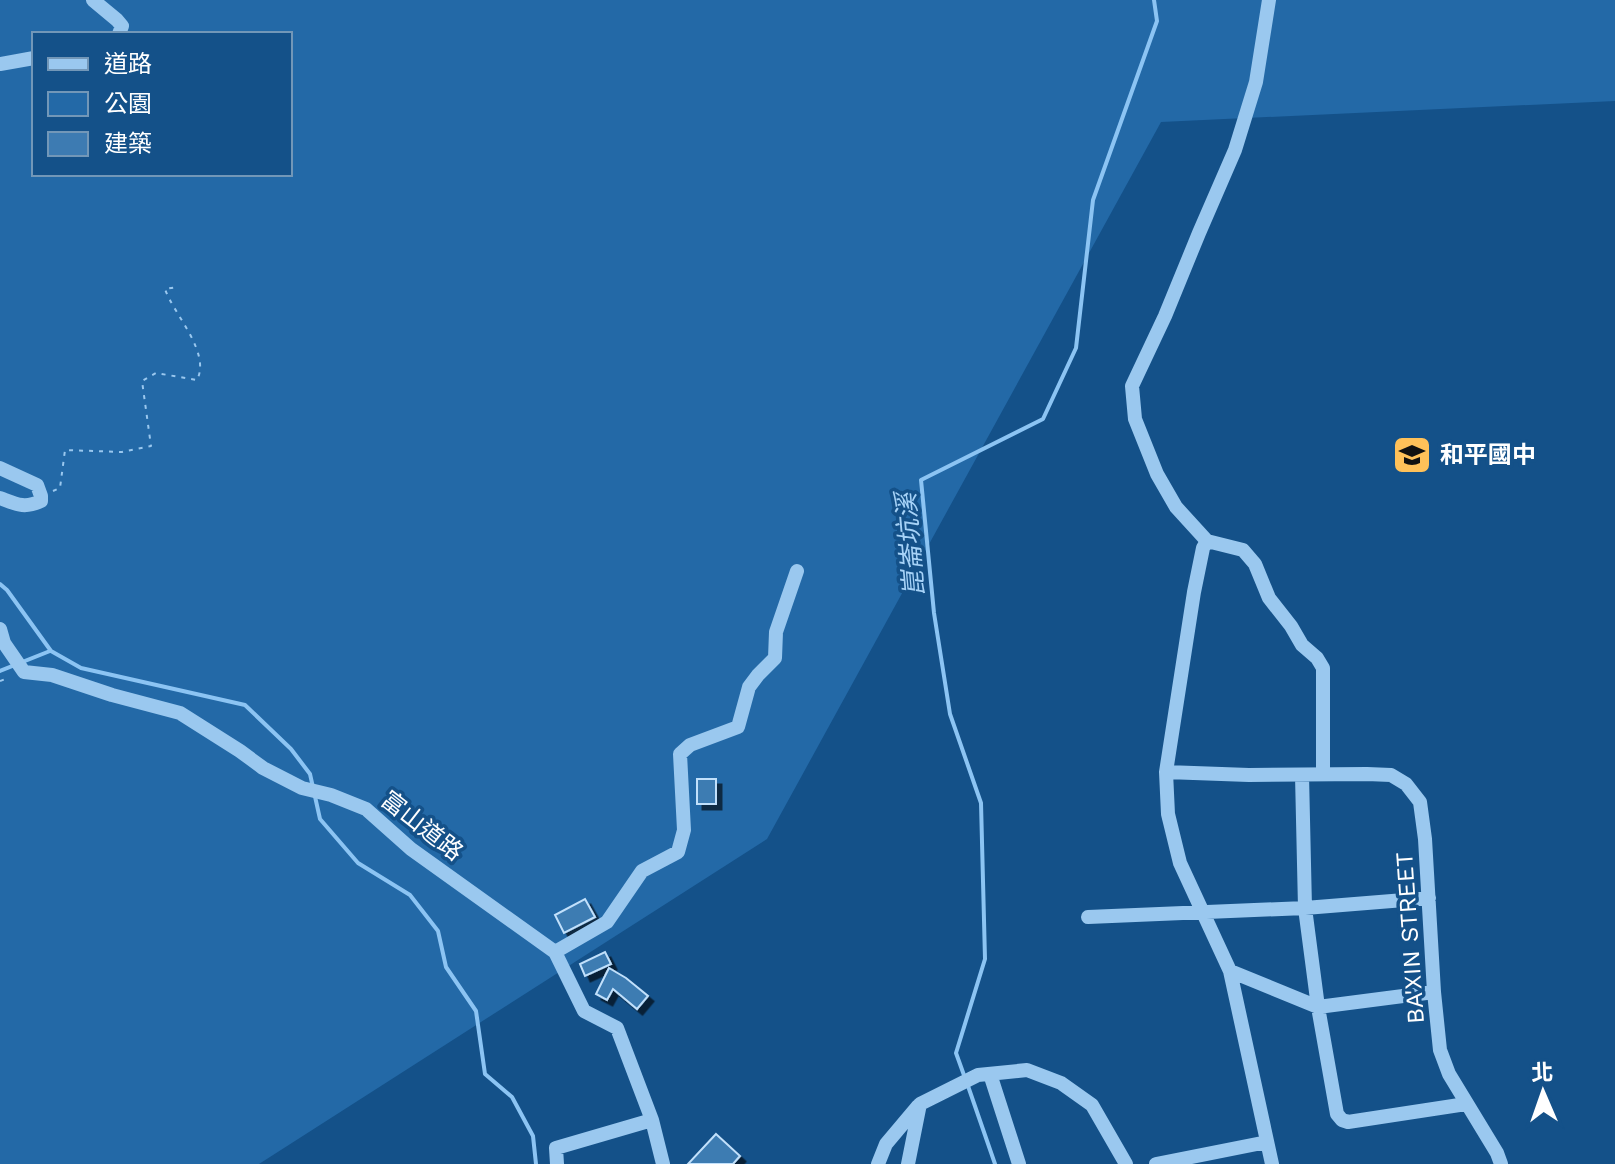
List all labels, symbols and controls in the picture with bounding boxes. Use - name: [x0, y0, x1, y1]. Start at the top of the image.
- legend: [32, 32, 292, 176]
- text: 道路: [104, 50, 152, 78]
- text: 公園: [104, 90, 152, 118]
- text: 建築: [104, 130, 152, 158]
- school or university icon: 和平國中: [1391, 434, 1433, 476]
- place label: 和平國中: [1440, 441, 1536, 469]
- water label: 崑崙坑溪: [890, 488, 929, 598]
- street label: 富山道路: [376, 785, 468, 867]
- street label: BA'XIN STREET: [1390, 851, 1430, 1025]
- north arrow: [1503, 1052, 1583, 1132]
- text: 北: [1531, 1060, 1554, 1085]

